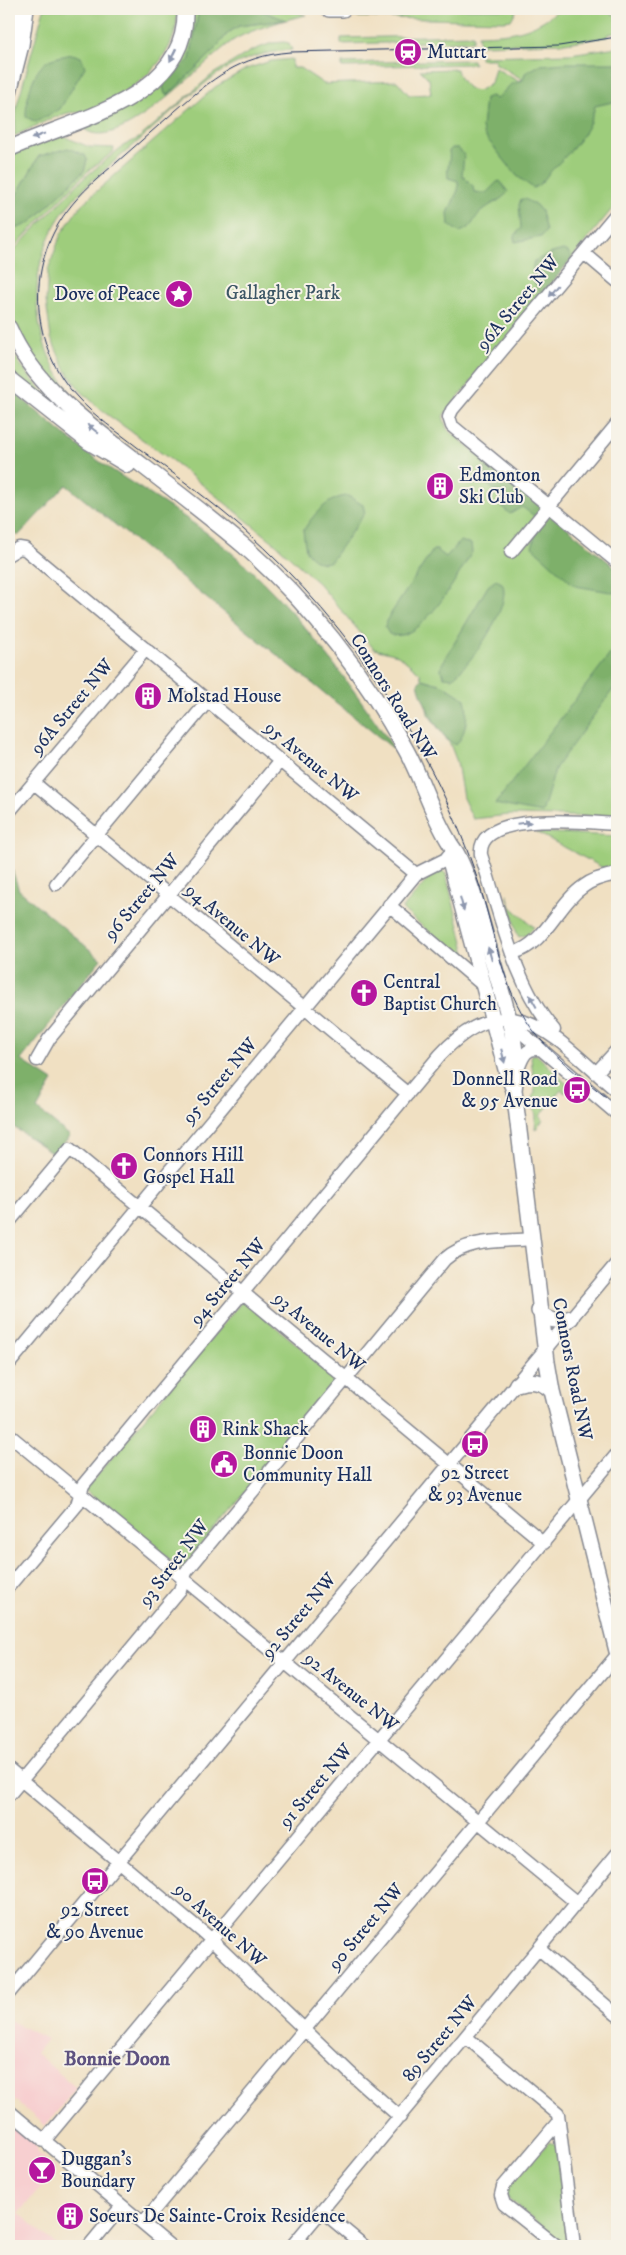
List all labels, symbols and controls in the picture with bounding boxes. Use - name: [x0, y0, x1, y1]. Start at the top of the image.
- station icon: Muttart: [393, 37, 423, 67]
- place label: Muttart: [427, 41, 487, 64]
- one-way arrow: [169, 48, 177, 63]
- one-way arrow: [30, 132, 45, 140]
- street label: 96A Street NW: [471, 250, 565, 356]
- place icon: Dove of Peace: [164, 279, 194, 309]
- park label: Gallagher Park: [226, 282, 341, 305]
- place label: Dove of Peace: [54, 283, 160, 306]
- one-way arrow: [547, 284, 558, 297]
- one-way arrow: [87, 423, 100, 434]
- place label: Edmonton Ski Club: [459, 464, 541, 509]
- building icon: Edmonton Ski Club: [425, 471, 455, 501]
- street label: Connors Road NW: [345, 630, 441, 765]
- street label: 96A Street NW: [25, 654, 119, 760]
- building icon: Molstad House: [133, 681, 163, 711]
- place label: Molstad House: [167, 685, 281, 708]
- street label: 95 Avenue NW: [259, 716, 363, 808]
- one-way arrow: [516, 819, 532, 827]
- street label: 96 Street NW: [99, 849, 185, 946]
- street label: 94 Avenue NW: [179, 878, 284, 972]
- one-way arrow: [458, 897, 466, 912]
- one-way arrow: [486, 947, 494, 962]
- place label: Central Baptist Church: [383, 971, 497, 1016]
- church icon: Central Baptist Church: [349, 978, 379, 1008]
- one-way arrow: [528, 994, 537, 1007]
- street label: 95 Street NW: [177, 1033, 263, 1129]
- one-way arrow: [499, 1048, 507, 1063]
- place label: Donnell Road & 95 Avenue: [452, 1068, 559, 1113]
- bus stop icon: Donnell Road & 95 Avenue: [562, 1075, 592, 1105]
- place label: Connors Hill Gospel Hall: [143, 1144, 244, 1189]
- church icon: Connors Hill Gospel Hall: [109, 1151, 139, 1181]
- street label: 94 Street NW: [184, 1233, 271, 1331]
- street label: 93 Avenue NW: [268, 1286, 370, 1377]
- street label: Connors Road NW: [547, 1296, 597, 1443]
- building icon: Rink Shack: [188, 1414, 218, 1444]
- place label: Rink Shack: [222, 1418, 309, 1441]
- bus stop icon: 92 Street & 93 Avenue: [460, 1429, 490, 1459]
- place label: Bonnie Doon Community Hall: [243, 1442, 372, 1487]
- public building icon: Bonnie Doon Community Hall: [209, 1449, 239, 1479]
- place label: 92 Street & 93 Avenue: [428, 1462, 522, 1507]
- street label: 93 Street NW: [133, 1515, 214, 1612]
- street label: 92 Street NW: [256, 1568, 342, 1664]
- street label: 92 Avenue NW: [298, 1646, 403, 1737]
- street label: 91 Street NW: [274, 1739, 358, 1833]
- bus stop icon: 92 Street & 90 Avenue: [80, 1866, 110, 1896]
- street label: 90 Avenue NW: [169, 1877, 271, 1973]
- street label: 90 Street NW: [323, 1879, 409, 1976]
- place label: 92 Street & 90 Avenue: [46, 1899, 144, 1944]
- street label: 89 Street NW: [397, 1991, 483, 2087]
- district label: Bonnie Doon: [64, 2047, 170, 2072]
- place label: Duggan's Boundary: [61, 2148, 136, 2193]
- bar icon: Duggan's Boundary: [27, 2155, 57, 2185]
- building icon: Soeurs De Sainte-Croix Residence: [55, 2201, 85, 2231]
- place label: Soeurs De Sainte-Croix Residence: [89, 2205, 345, 2228]

